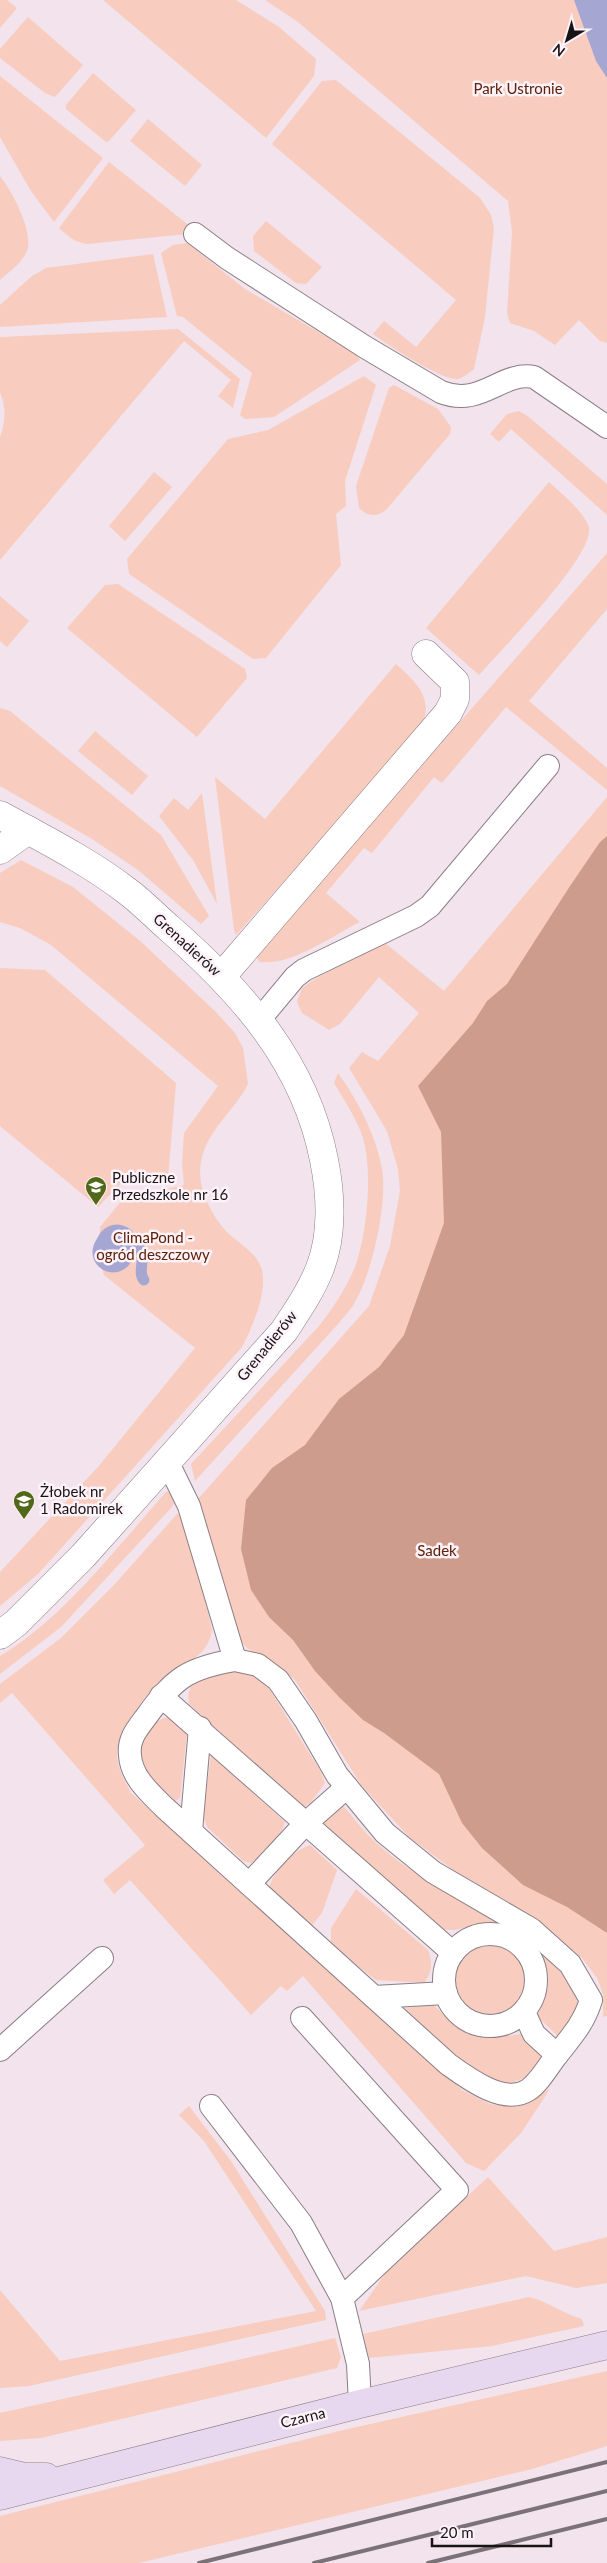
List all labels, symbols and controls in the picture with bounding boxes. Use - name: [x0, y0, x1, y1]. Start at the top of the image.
- north arrow: [542, 15, 592, 65]
- text: N: [549, 41, 568, 61]
- park label: Park Ustronie: [473, 79, 563, 97]
- street label: Grenadierów: [150, 909, 225, 980]
- place label: Publiczne Przedszkole nr 16: [112, 1168, 229, 1203]
- school or university icon: Publiczne Przedszkole nr 16: [84, 1175, 108, 1206]
- park label: ClimaPond - ogród deszczowy: [96, 1228, 210, 1263]
- street label: Grenadierów: [232, 1307, 300, 1384]
- place label: Żłobek nr 1 Radomirek: [40, 1482, 123, 1517]
- school or university icon: Żłobek nr 1 Radomirek: [12, 1489, 36, 1520]
- park label: Sadek: [417, 1541, 457, 1559]
- street label: Czarna: [278, 2403, 327, 2431]
- scale bar: [432, 2516, 551, 2548]
- text: 20 m: [440, 2523, 474, 2541]

